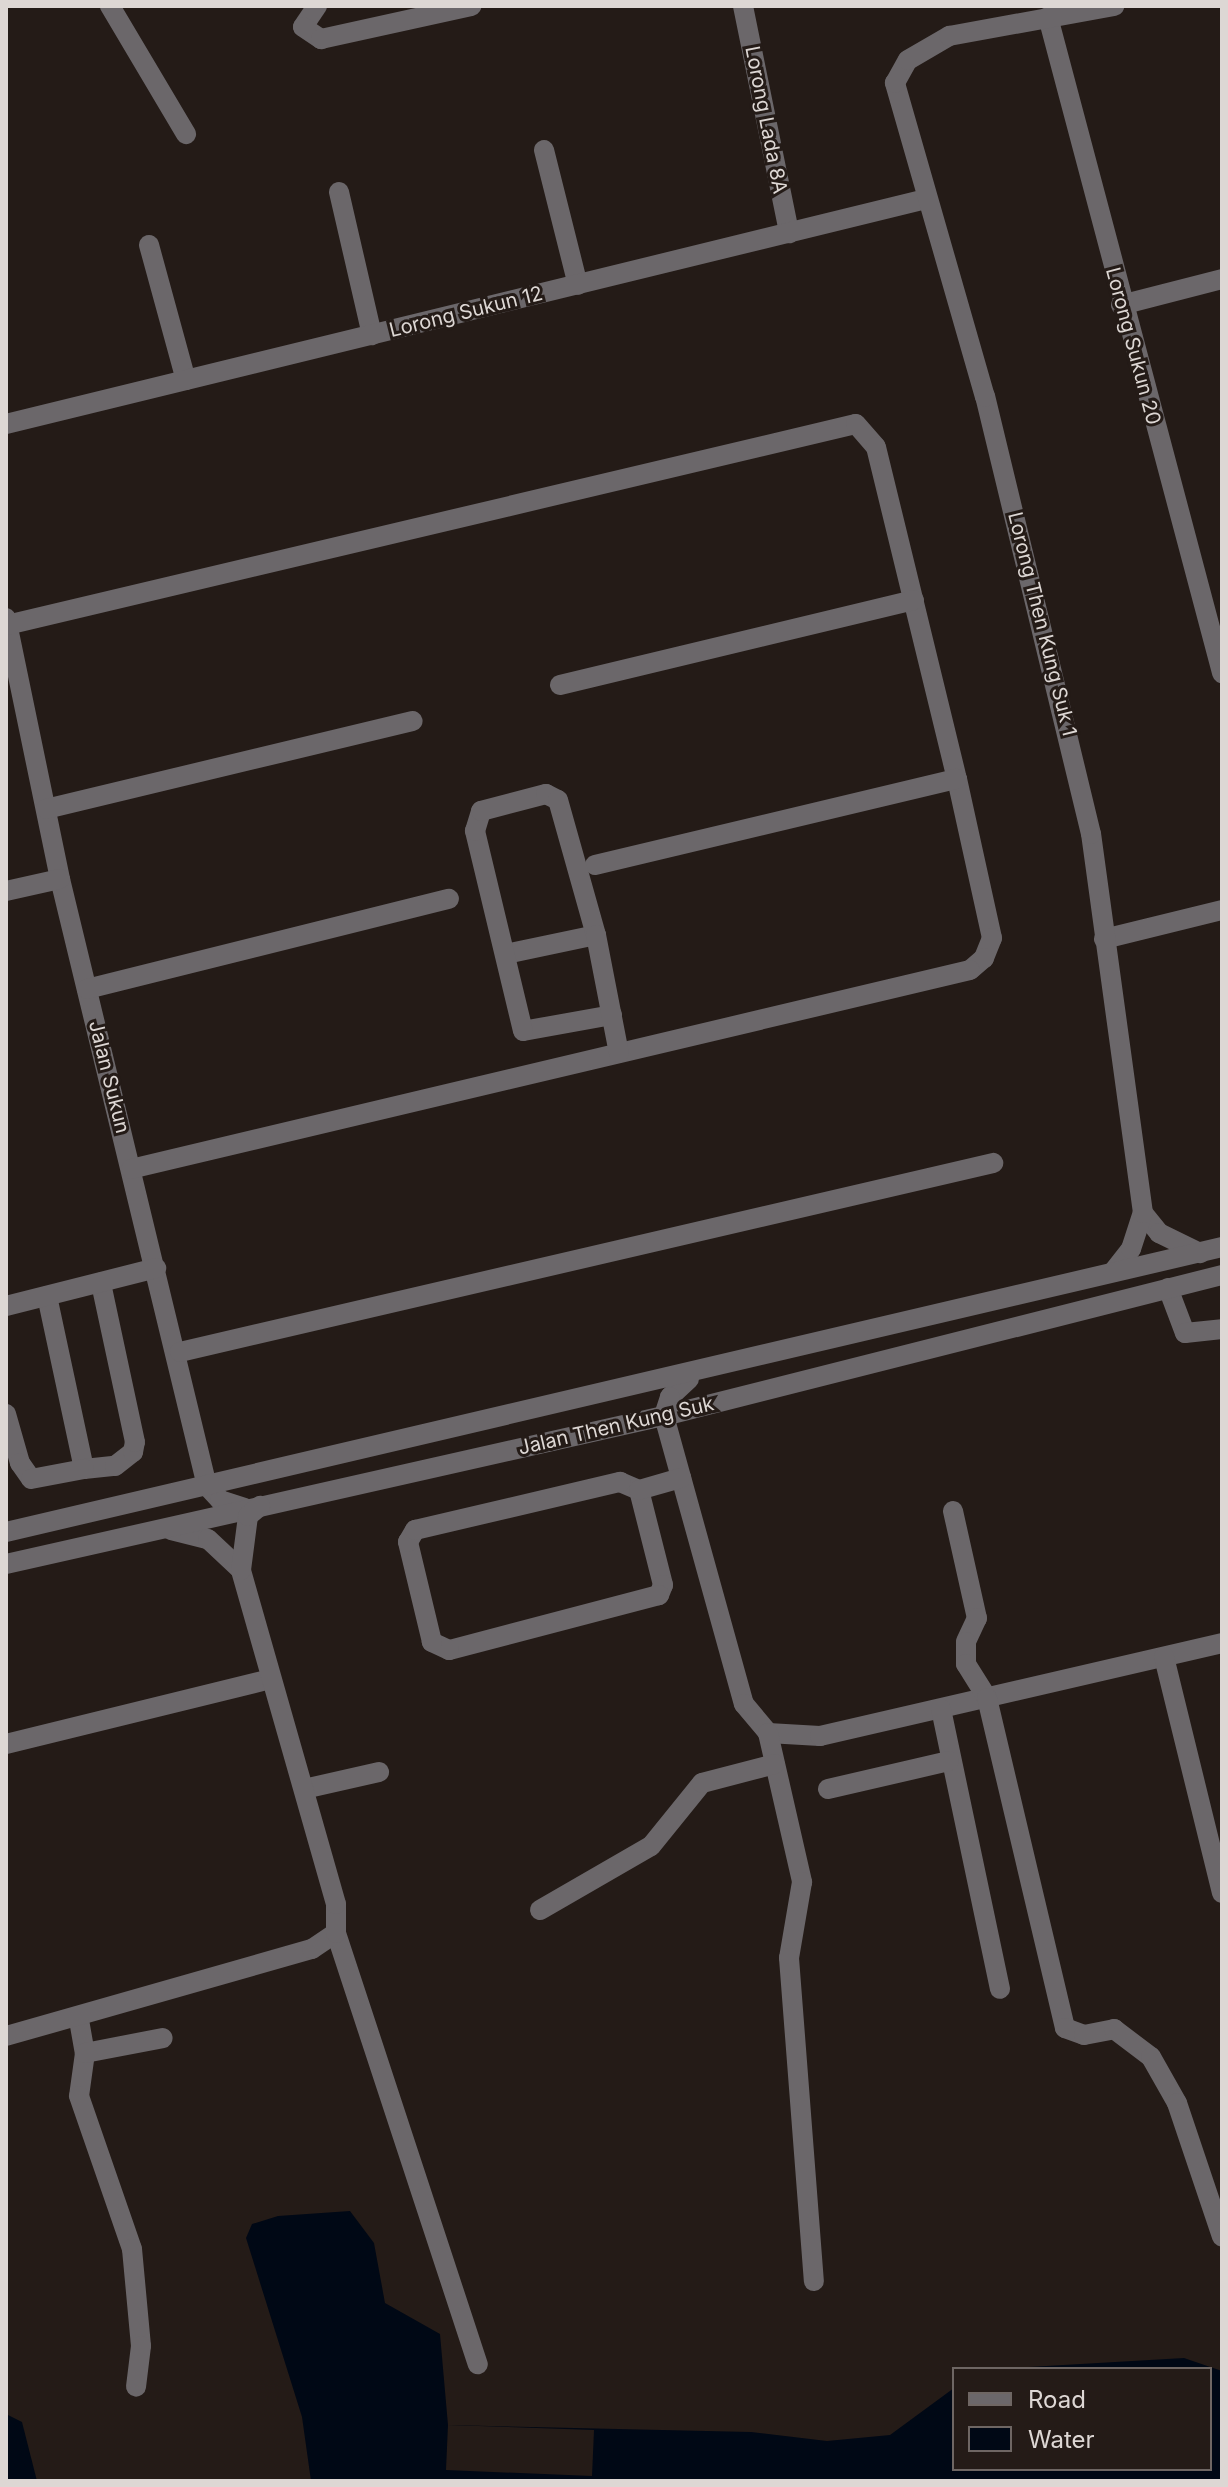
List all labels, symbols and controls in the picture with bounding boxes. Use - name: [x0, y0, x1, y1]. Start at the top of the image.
- street label: Lorong Lada 8A: [740, 44, 792, 196]
- street label: Lorong Sukun 20: [1100, 265, 1166, 427]
- street label: Lorong Sukun 12: [387, 281, 545, 343]
- street label: Lorong Then Kung Suk 1: [1003, 510, 1081, 738]
- street label: Jalan Sukun: [83, 1018, 135, 1136]
- street label: Jalan Then Kung Suk: [516, 1392, 716, 1460]
- legend: [952, 2367, 1212, 2471]
- text: Road: [1028, 2385, 1086, 2414]
- text: Water: [1028, 2425, 1095, 2454]

